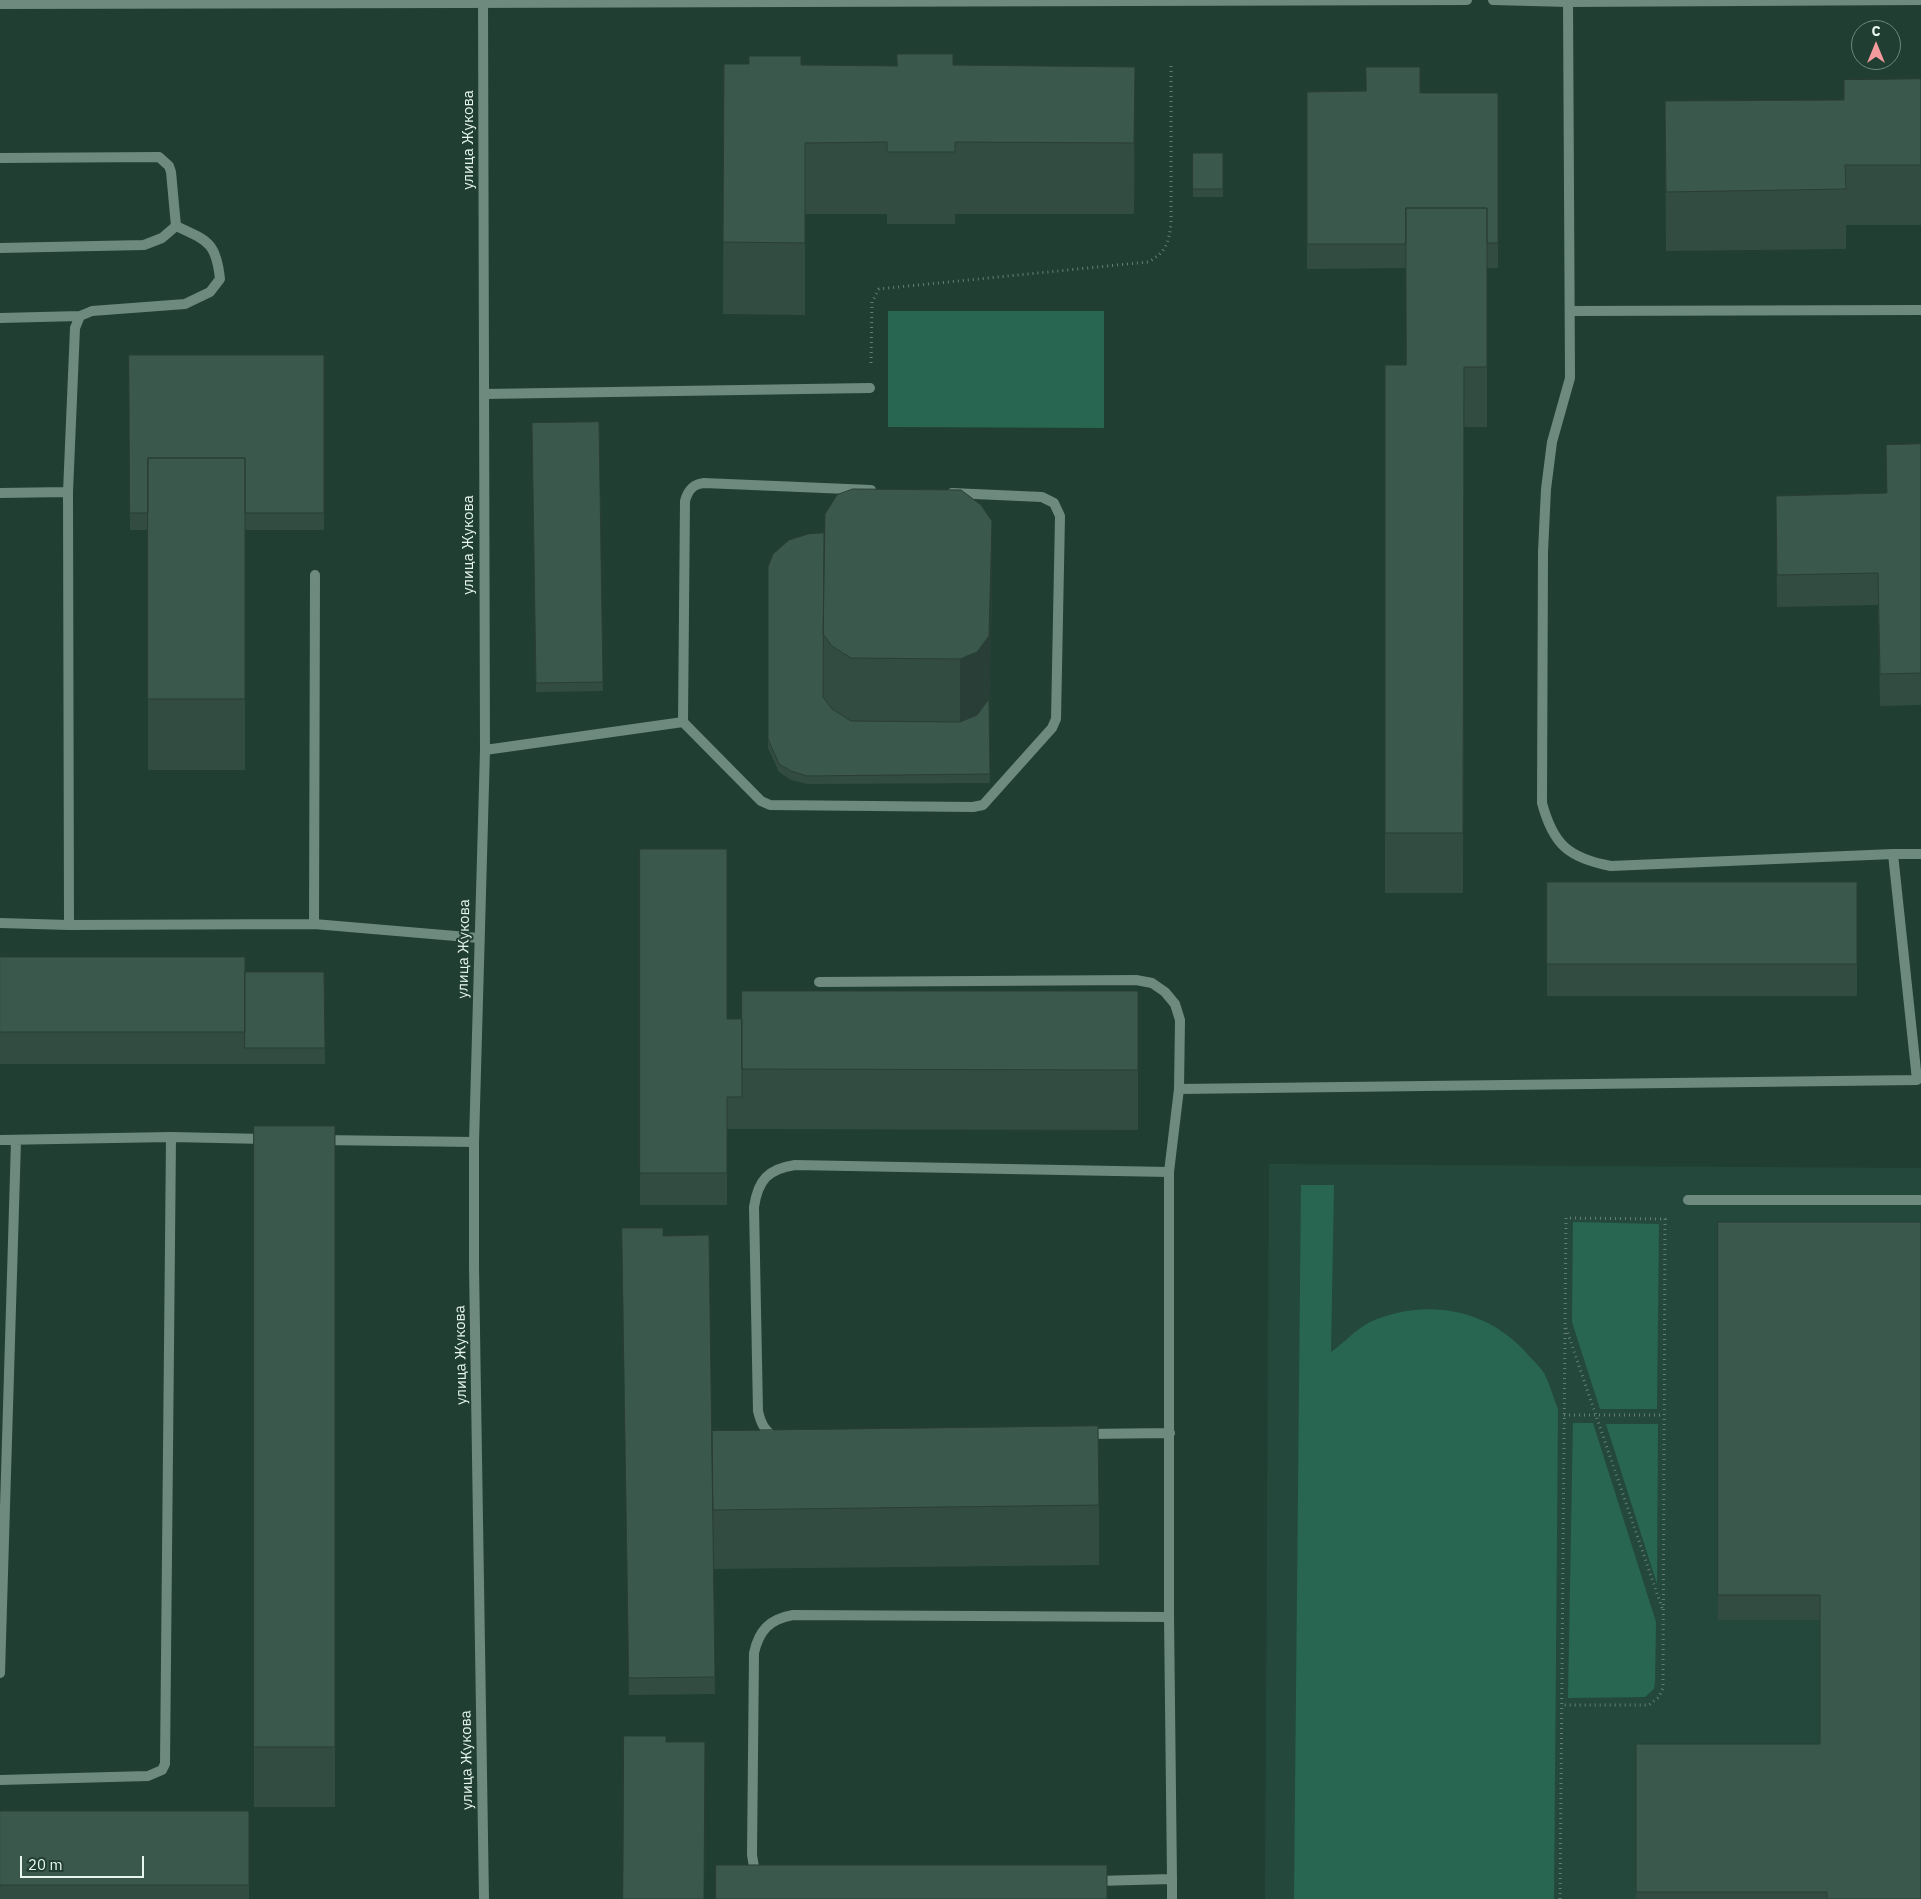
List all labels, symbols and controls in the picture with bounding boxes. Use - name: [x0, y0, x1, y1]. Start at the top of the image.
- north arrow: [1851, 20, 1901, 70]
- text: С: [1871, 22, 1881, 40]
- street label: улица Жукова: [460, 90, 478, 190]
- street label: улица Жукова: [460, 495, 478, 595]
- street label: улица Жукова: [454, 899, 474, 999]
- street label: улица Жукова: [451, 1305, 471, 1405]
- street label: улица Жукова: [457, 1710, 477, 1810]
- scale bar: [22, 1846, 146, 1878]
- text: 20 m: [28, 1855, 63, 1874]

